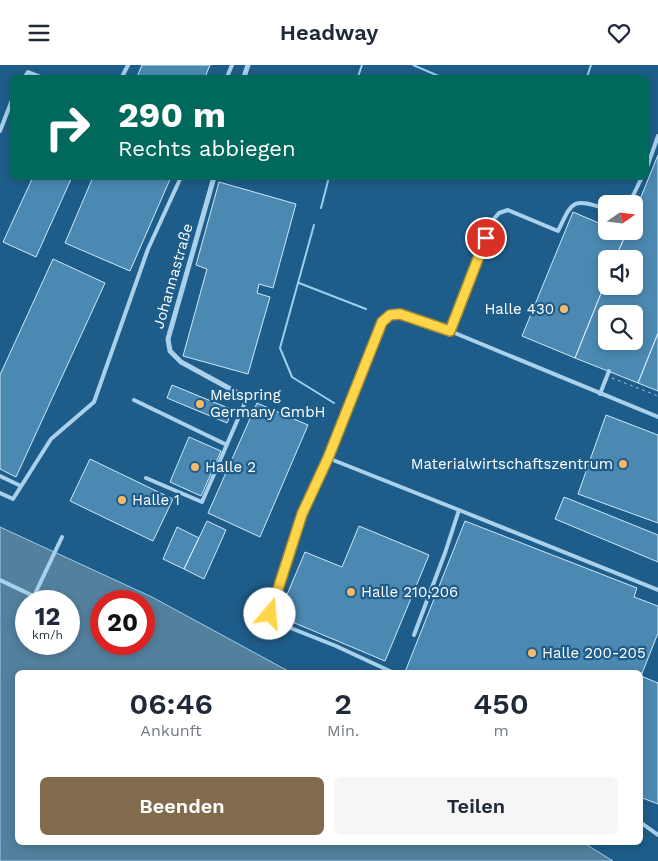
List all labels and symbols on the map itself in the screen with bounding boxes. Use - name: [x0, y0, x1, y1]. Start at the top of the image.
- north arrow: [598, 195, 642, 240]
- pin: [465, 217, 507, 259]
- street label: Johannastraße: [149, 221, 197, 331]
- place label: Halle 430: [484, 300, 554, 318]
- marker: Halle 430: [558, 303, 570, 315]
- place label: Melspring Germany GmbH: [210, 386, 325, 421]
- marker: Melspring Germany GmbH: [194, 398, 206, 410]
- place label: Materialwirtschaftszentrum: [411, 455, 613, 473]
- place label: Halle 2: [205, 458, 256, 476]
- marker: Materialwirtschaftszentrum: [617, 458, 629, 470]
- marker: Halle 2: [189, 461, 201, 473]
- place label: Halle 1: [132, 491, 180, 509]
- marker: Halle 1: [116, 494, 128, 506]
- place label: Halle 210,206: [361, 583, 458, 601]
- marker: Halle 210,206: [345, 586, 357, 598]
- position arrow: [243, 587, 295, 639]
- speed limit sign: 20: [90, 590, 155, 655]
- place label: Halle 200-205: [542, 644, 646, 662]
- marker: Halle 200-205: [526, 647, 538, 659]

